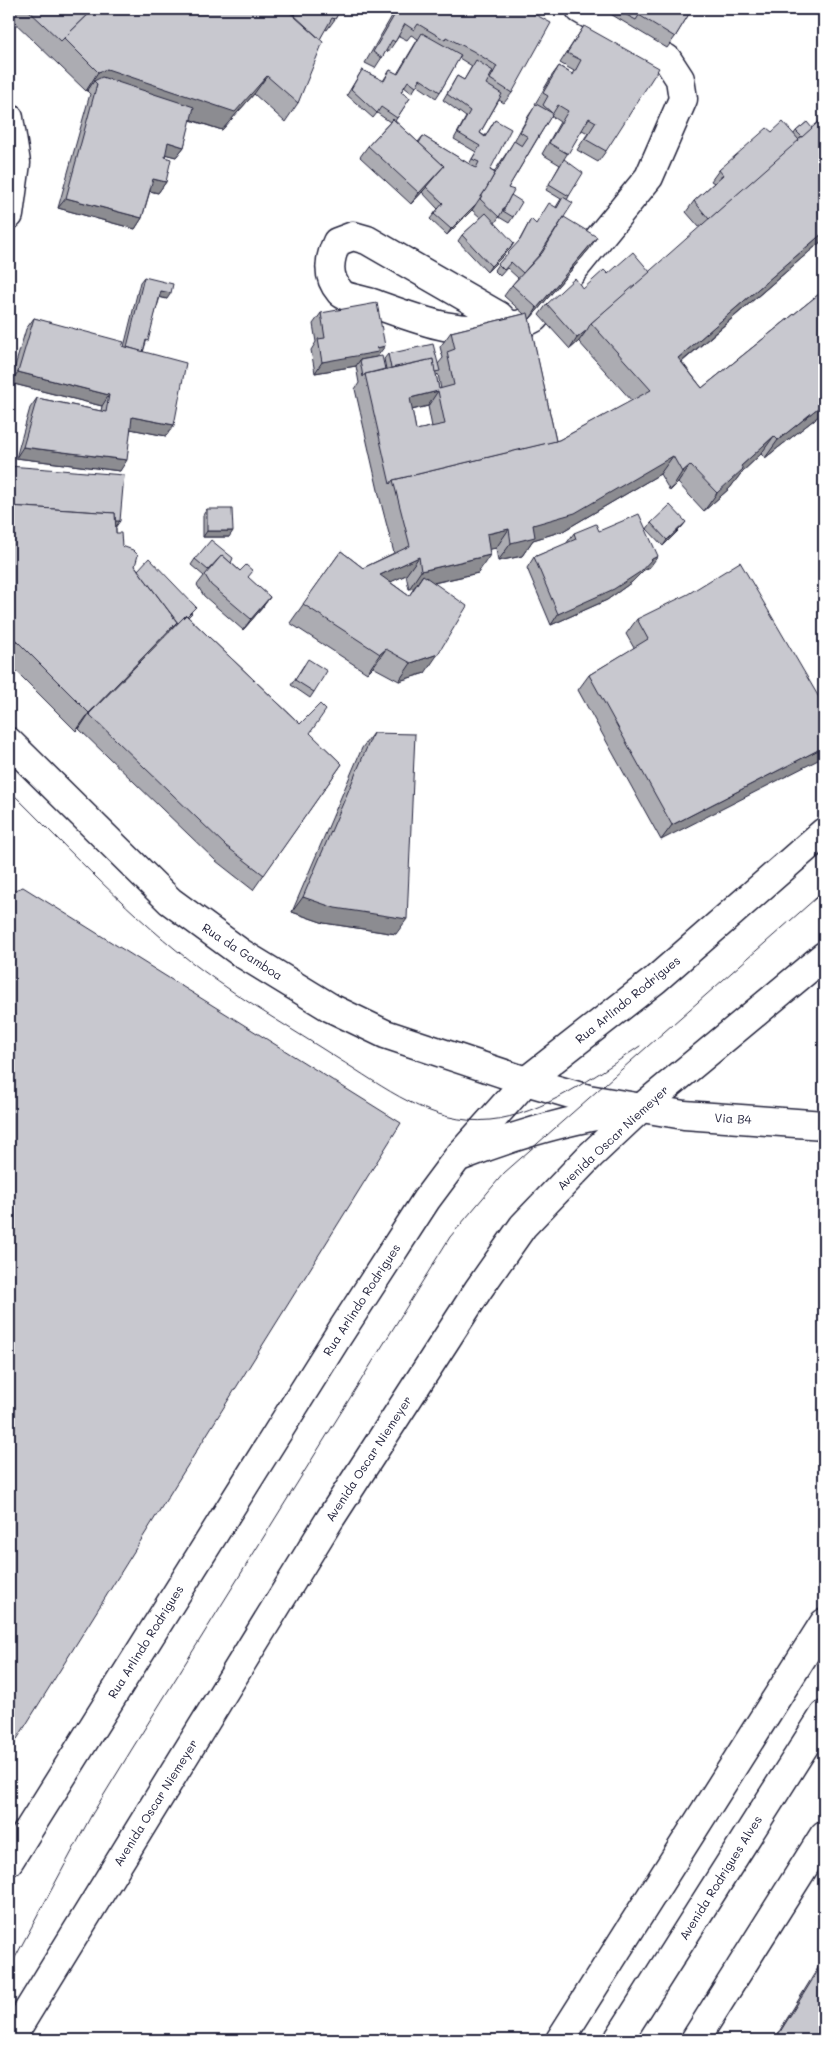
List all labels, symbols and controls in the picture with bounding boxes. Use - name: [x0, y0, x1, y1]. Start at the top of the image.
- street label: Rua da Gamboa: [199, 919, 286, 983]
- street label: Rua Arlindo Rodrigues: [572, 952, 683, 1047]
- street label: Avenida Oscar Niemeyer: [553, 1081, 671, 1193]
- street label: Via B4: [714, 1109, 752, 1127]
- street label: Rua Arlindo Rodrigues: [319, 1240, 404, 1359]
- street label: Avenida Oscar Niemeyer: [322, 1393, 415, 1524]
- street label: Rua Arlindo Rodrigues: [104, 1582, 187, 1701]
- street label: Avenida Oscar Niemeyer: [110, 1736, 201, 1869]
- street label: Avenida Rodrigues Alves: [675, 1812, 765, 1943]

